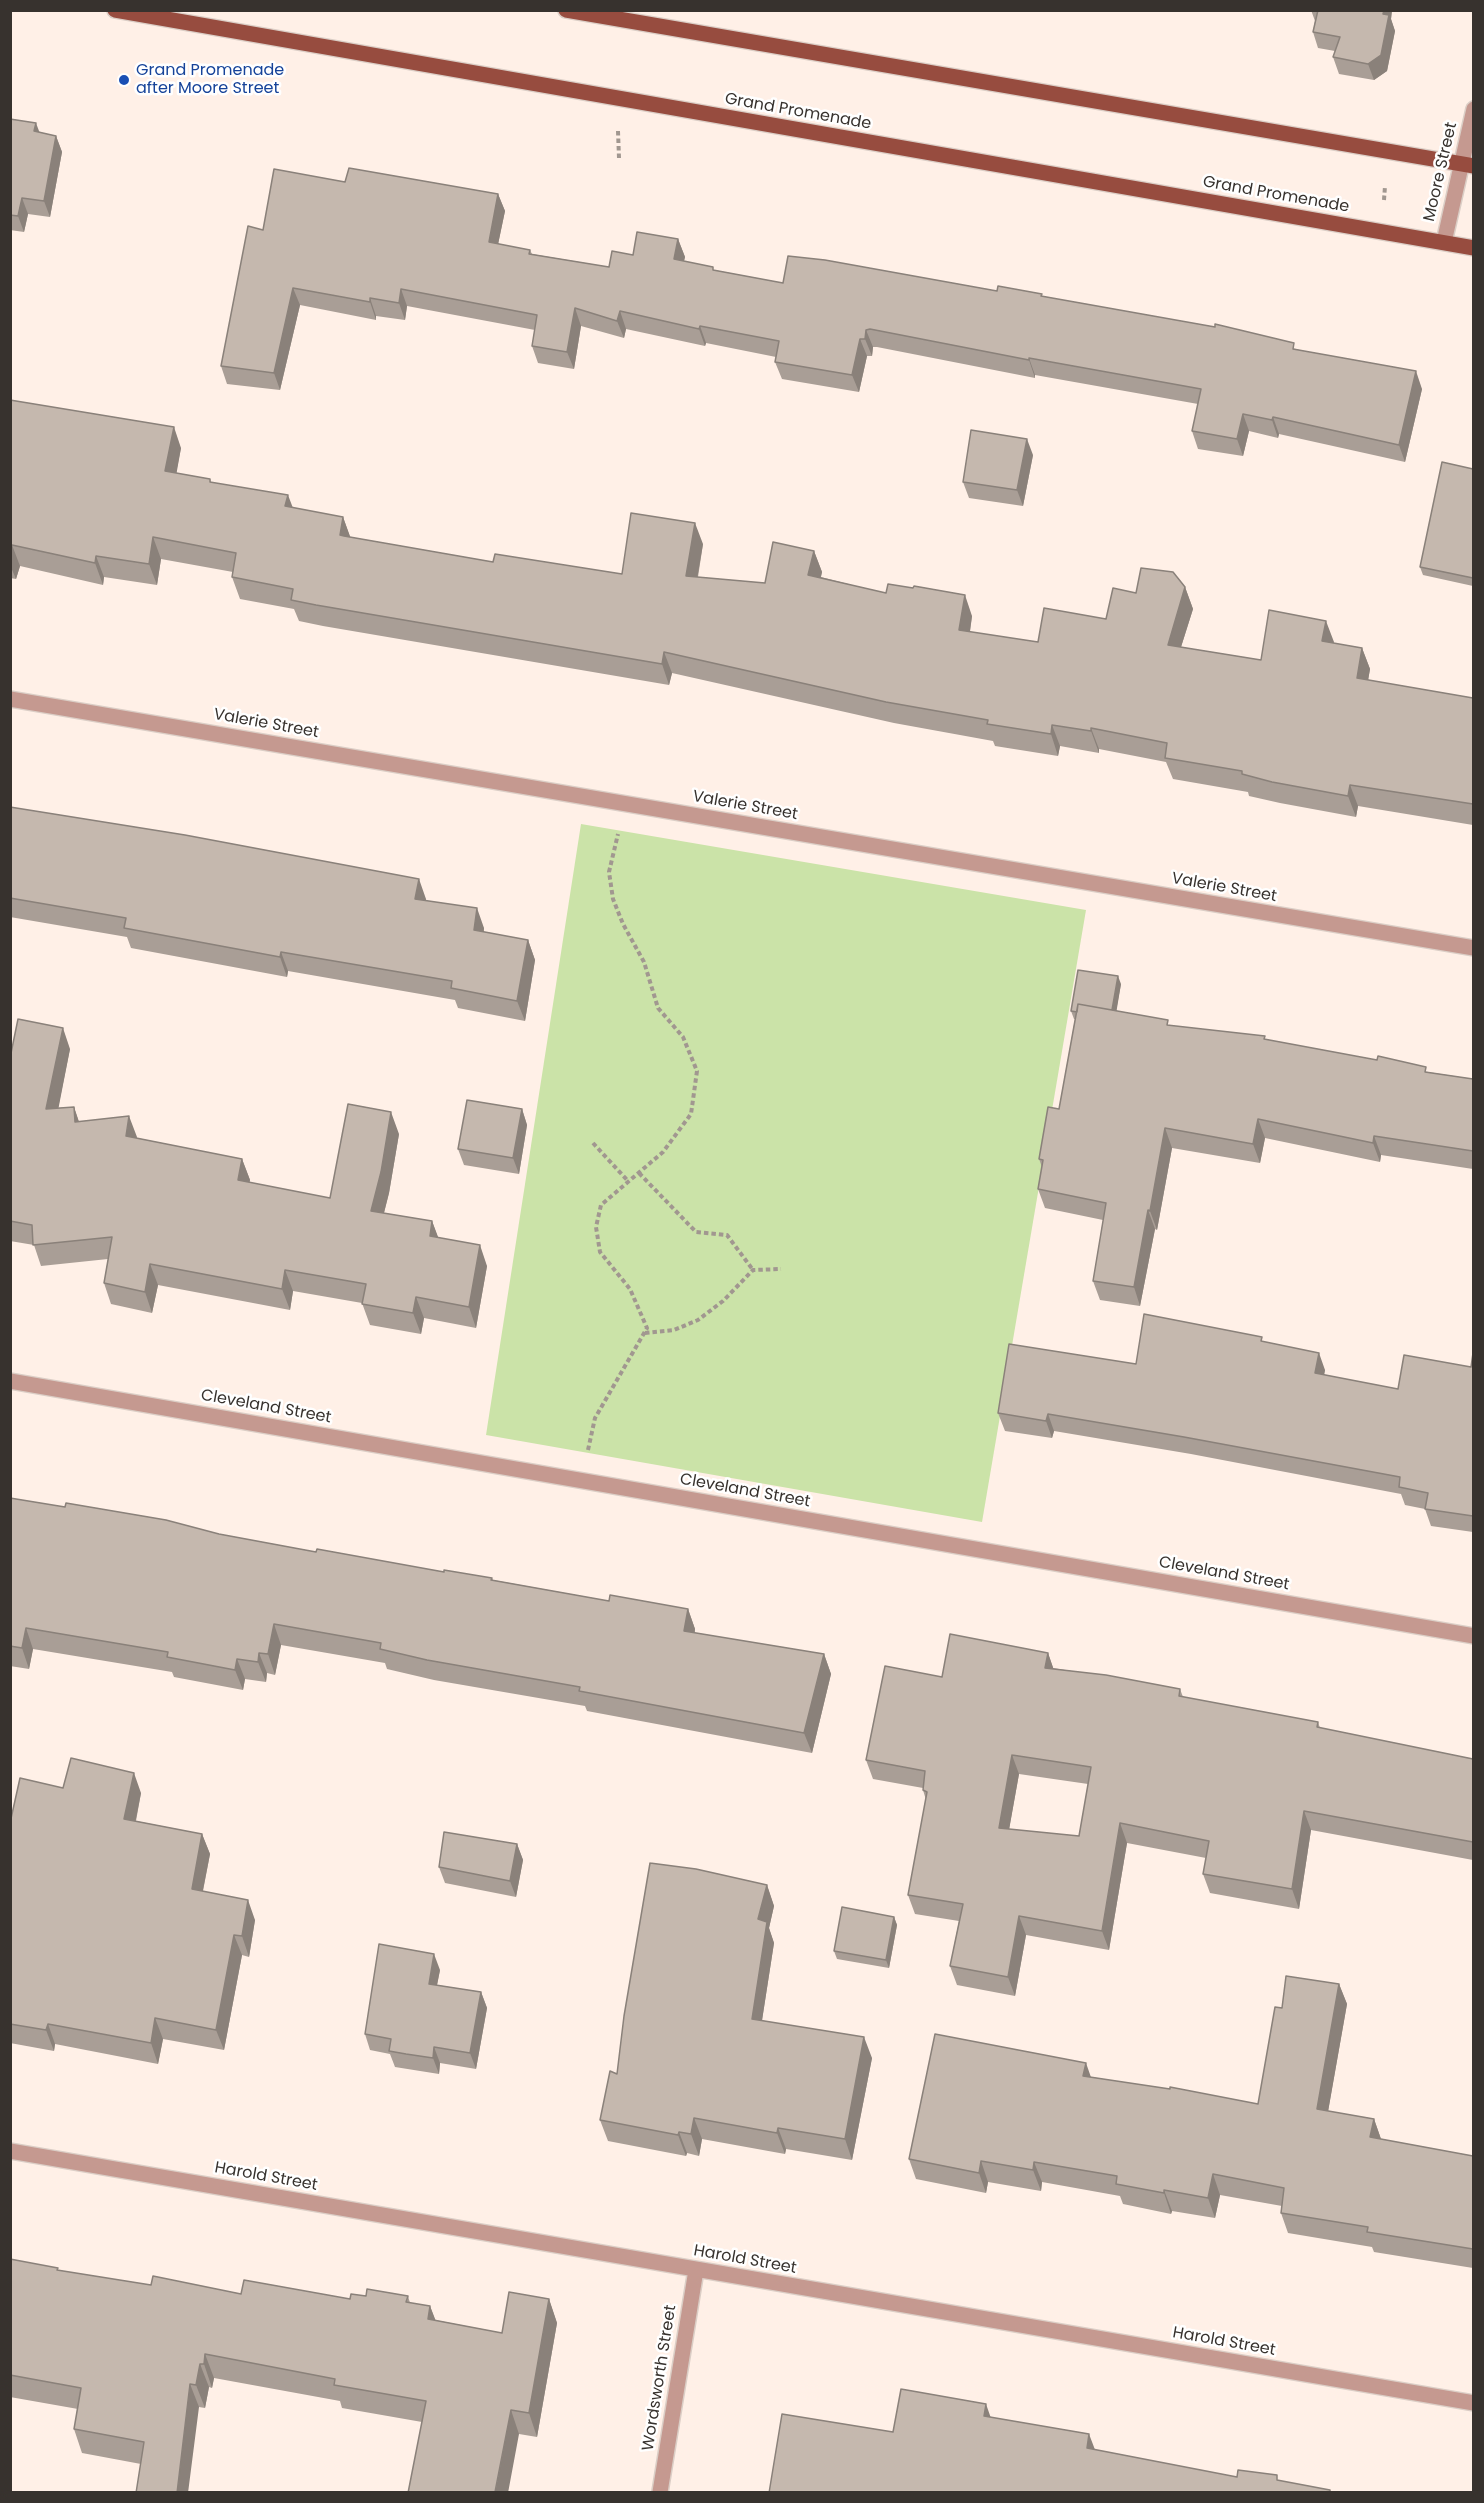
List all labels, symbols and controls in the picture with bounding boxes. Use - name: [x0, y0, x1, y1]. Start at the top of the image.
- place label: Grand Promenade after Moore Street: [136, 61, 284, 99]
- marker: Grand Promenade after Moore Street: [117, 73, 131, 87]
- street label: Grand Promenade: [723, 90, 873, 134]
- street label: Moore Street: [1420, 121, 1462, 223]
- street label: Grand Promenade: [1201, 173, 1351, 217]
- street label: Valerie Street: [212, 705, 320, 743]
- street label: Valerie Street: [691, 787, 799, 825]
- street label: Valerie Street: [1170, 869, 1278, 907]
- street label: Cleveland Street: [199, 1386, 333, 1428]
- street label: Cleveland Street: [678, 1470, 812, 1512]
- street label: Cleveland Street: [1157, 1553, 1291, 1595]
- street label: Harold Street: [213, 2159, 319, 2195]
- street label: Harold Street: [692, 2242, 798, 2278]
- street label: Wordsworth Street: [639, 2304, 681, 2452]
- street label: Harold Street: [1171, 2324, 1277, 2360]

